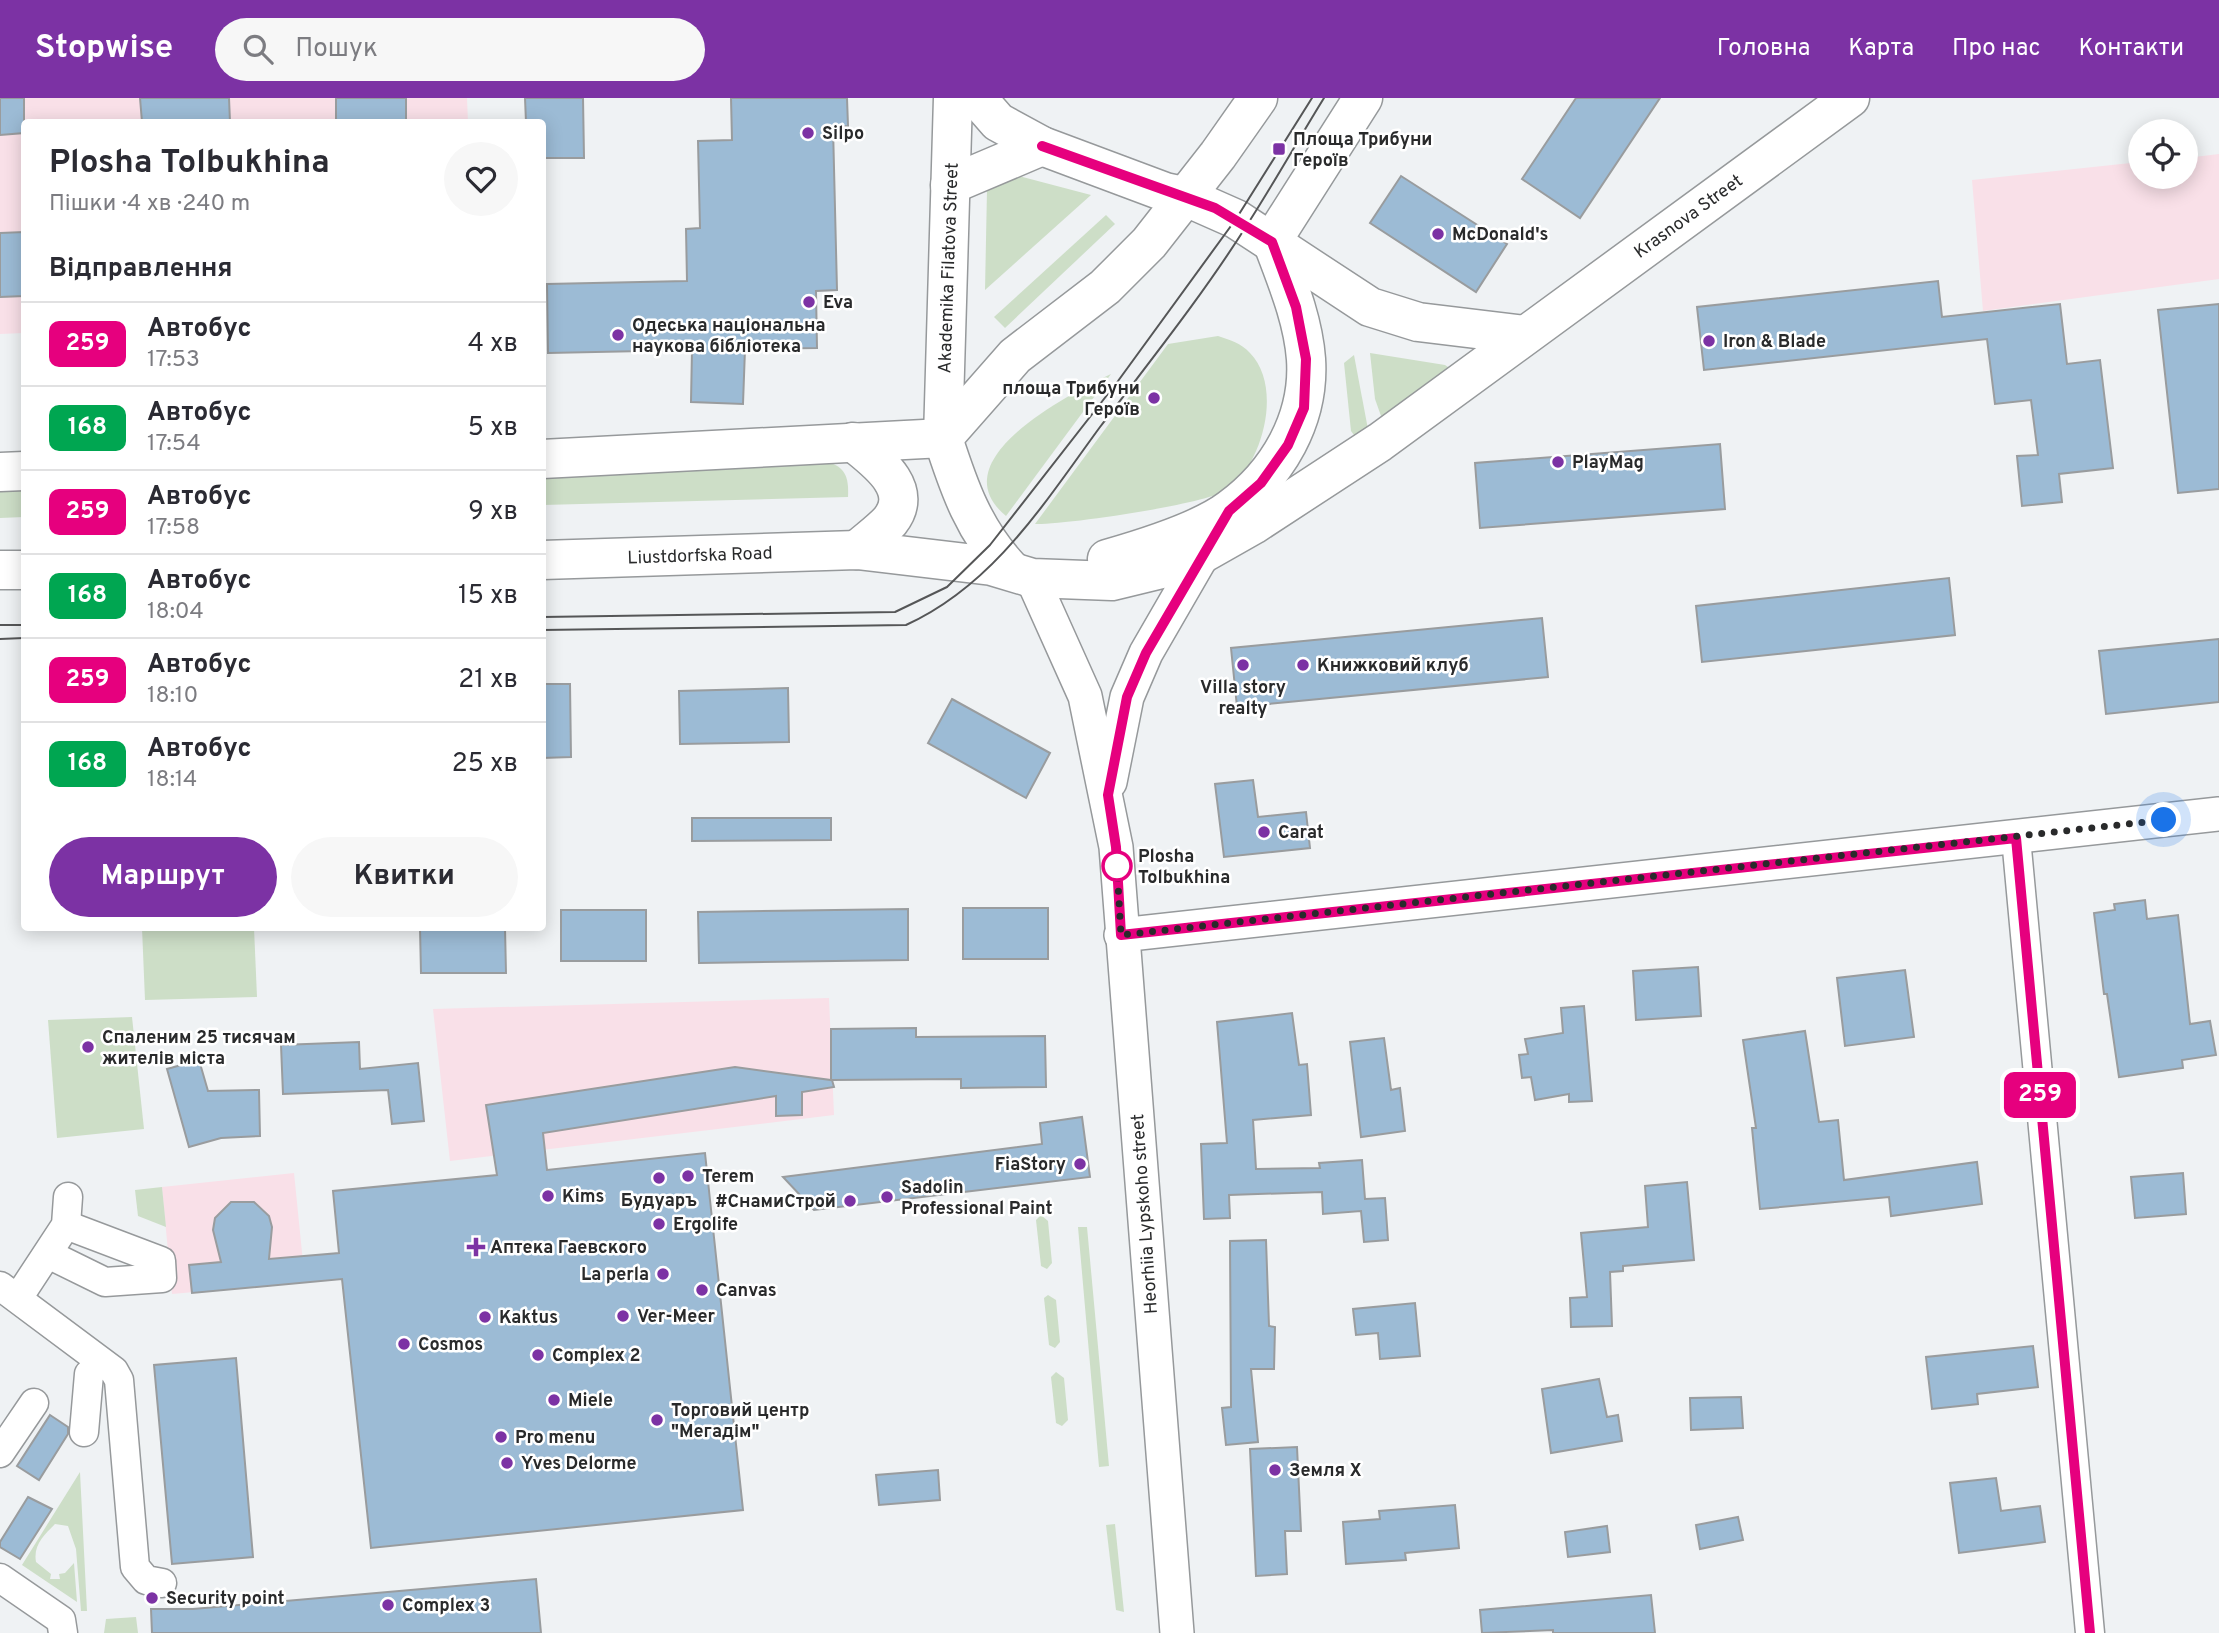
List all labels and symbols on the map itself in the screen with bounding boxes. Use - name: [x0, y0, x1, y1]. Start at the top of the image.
- place label: Silpo: [822, 123, 864, 146]
- marker: Silpo: [800, 125, 816, 141]
- place label: Площа Трибуни Героїв: [1293, 129, 1433, 173]
- marker: Площа Трибуни Героїв: [1271, 141, 1287, 157]
- street label: Akademika Filatova Street: [934, 162, 965, 374]
- street label: Krasnova Street: [1630, 170, 1748, 264]
- place label: McDonald's: [1452, 224, 1548, 247]
- marker: McDonald's: [1430, 226, 1446, 242]
- place label: Eva: [823, 292, 853, 315]
- marker: Eva: [801, 294, 817, 310]
- place label: Одеська національна наукова бібліотека: [632, 315, 826, 359]
- marker: Одеська національна наукова бібліотека: [610, 327, 626, 343]
- place label: Iron & Blade: [1723, 331, 1826, 354]
- marker: Iron & Blade: [1701, 333, 1717, 349]
- place label: площа Трибуни Героїв: [1002, 378, 1140, 422]
- marker: площа Трибуни Героїв: [1146, 390, 1162, 406]
- place label: PlayMag: [1572, 452, 1644, 475]
- marker: PlayMag: [1550, 454, 1566, 470]
- street label: Liustdorfska Road: [627, 542, 773, 571]
- place label: Книжковий клуб: [1317, 655, 1469, 678]
- marker: Villa story realty: [1235, 657, 1251, 673]
- marker: Книжковий клуб: [1295, 657, 1311, 673]
- place label: Villa story realty: [1200, 677, 1286, 721]
- your location: [2146, 802, 2181, 837]
- place label: Carat: [1278, 822, 1324, 845]
- marker: Carat: [1256, 824, 1272, 840]
- place label: Plosha Tolbukhina: [1138, 846, 1230, 890]
- marker: Plosha Tolbukhina: [1102, 851, 1132, 881]
- place label: Спаленим 25 тисячам жителів міста: [102, 1027, 296, 1071]
- marker: Спаленим 25 тисячам жителів міста: [80, 1039, 96, 1055]
- line badge: 259: [2000, 1072, 2080, 1118]
- street label: Heorhiia Lypskoho street: [1127, 1113, 1164, 1315]
- place label: FiaStory: [995, 1154, 1066, 1177]
- marker: FiaStory: [1072, 1156, 1088, 1172]
- place label: Terem: [702, 1166, 754, 1189]
- marker: Terem: [680, 1168, 696, 1184]
- marker: Будуаръ: [651, 1170, 667, 1186]
- place label: Sadolin Professional Paint: [901, 1177, 1053, 1221]
- place label: Kims: [562, 1186, 604, 1209]
- marker: Kims: [540, 1188, 556, 1204]
- marker: Sadolin Professional Paint: [879, 1189, 895, 1205]
- place label: Будуаръ: [621, 1190, 697, 1213]
- place label: #СнамиСтрой: [715, 1191, 836, 1214]
- marker: #СнамиСтрой: [842, 1193, 858, 1209]
- place label: Ergolife: [673, 1214, 738, 1237]
- marker: Ergolife: [651, 1216, 667, 1232]
- place label: Аптека Гаевского: [490, 1237, 647, 1260]
- marker: Аптека Гаевского: [468, 1239, 484, 1255]
- place label: La perla: [581, 1264, 649, 1287]
- marker: La perla: [655, 1266, 671, 1282]
- place label: Canvas: [716, 1280, 777, 1303]
- marker: Canvas: [694, 1282, 710, 1298]
- place label: Ver-Meer: [637, 1306, 716, 1329]
- place label: Kaktus: [499, 1307, 558, 1330]
- marker: Ver-Meer: [615, 1308, 631, 1324]
- marker: Kaktus: [477, 1309, 493, 1325]
- place label: Cosmos: [418, 1334, 483, 1357]
- marker: Cosmos: [396, 1336, 412, 1352]
- place label: Complex 2: [552, 1345, 640, 1368]
- marker: Complex 2: [530, 1347, 546, 1363]
- place label: Miele: [568, 1390, 613, 1413]
- marker: Miele: [546, 1392, 562, 1408]
- place label: Торговий центр "Мегадім": [671, 1400, 809, 1444]
- marker: Торговий центр "Мегадім": [649, 1412, 665, 1428]
- place label: Pro menu: [515, 1427, 595, 1450]
- marker: Pro menu: [493, 1429, 509, 1445]
- place label: Yves Delorme: [521, 1453, 637, 1476]
- marker: Yves Delorme: [499, 1455, 515, 1471]
- place label: Земля Х: [1289, 1460, 1362, 1483]
- marker: Земля Х: [1267, 1462, 1283, 1478]
- place label: Security point: [166, 1588, 285, 1611]
- marker: Security point: [144, 1590, 160, 1606]
- place label: Complex 3: [402, 1595, 490, 1618]
- marker: Complex 3: [380, 1597, 396, 1613]

